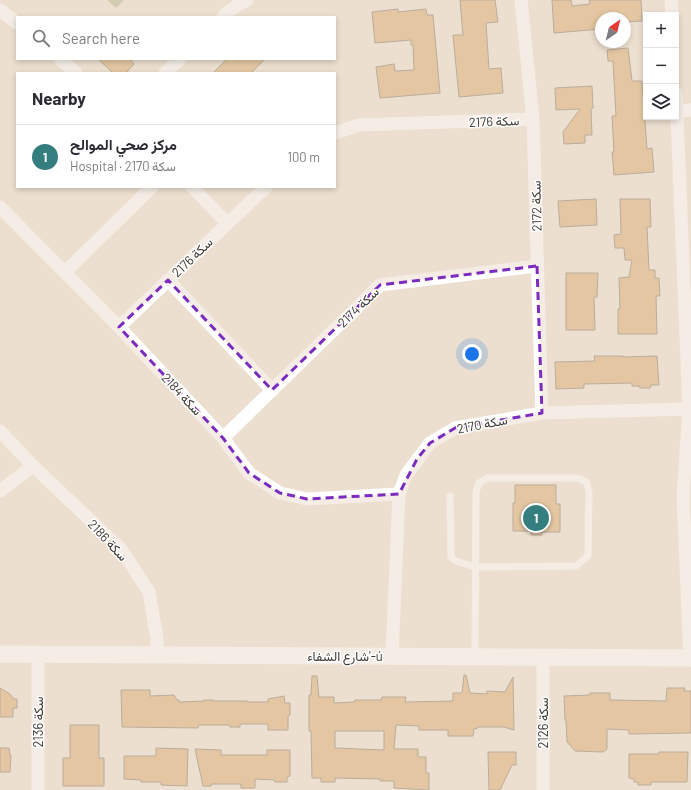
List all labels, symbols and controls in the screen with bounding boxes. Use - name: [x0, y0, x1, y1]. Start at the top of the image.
- north arrow: [595, 12, 631, 48]
- map controls: [643, 12, 679, 120]
- button: +: [643, 12, 679, 48]
- search box: [16, 16, 336, 60]
- icon: search: [30, 27, 52, 49]
- text: Search here: [62, 29, 140, 47]
- button: −: [643, 48, 679, 84]
- button: layers: [643, 84, 679, 120]
- text: Nearby: [32, 88, 86, 108]
- street label: سكة 2176: [469, 112, 519, 130]
- text: مركز صحي الموالح: [70, 135, 177, 153]
- text: 1: [43, 149, 47, 165]
- text: 100 m: [287, 149, 320, 165]
- text: Hospital · سكة 2170: [70, 158, 176, 174]
- street label: سكة 2172: [528, 181, 544, 231]
- street label: سكة 2176: [168, 234, 216, 280]
- street label: سكة 2174: [334, 284, 382, 330]
- your location: [462, 344, 482, 364]
- street label: سكة 2184: [159, 370, 205, 418]
- street label: سكة 2170: [455, 411, 509, 437]
- pin: 1: [523, 503, 549, 533]
- street label: سكة 2186: [85, 516, 131, 564]
- street label: شارع الشفاء'-ú: [307, 648, 383, 666]
- street label: سكة 2136: [30, 697, 46, 747]
- street label: سكة 2126: [535, 697, 551, 749]

